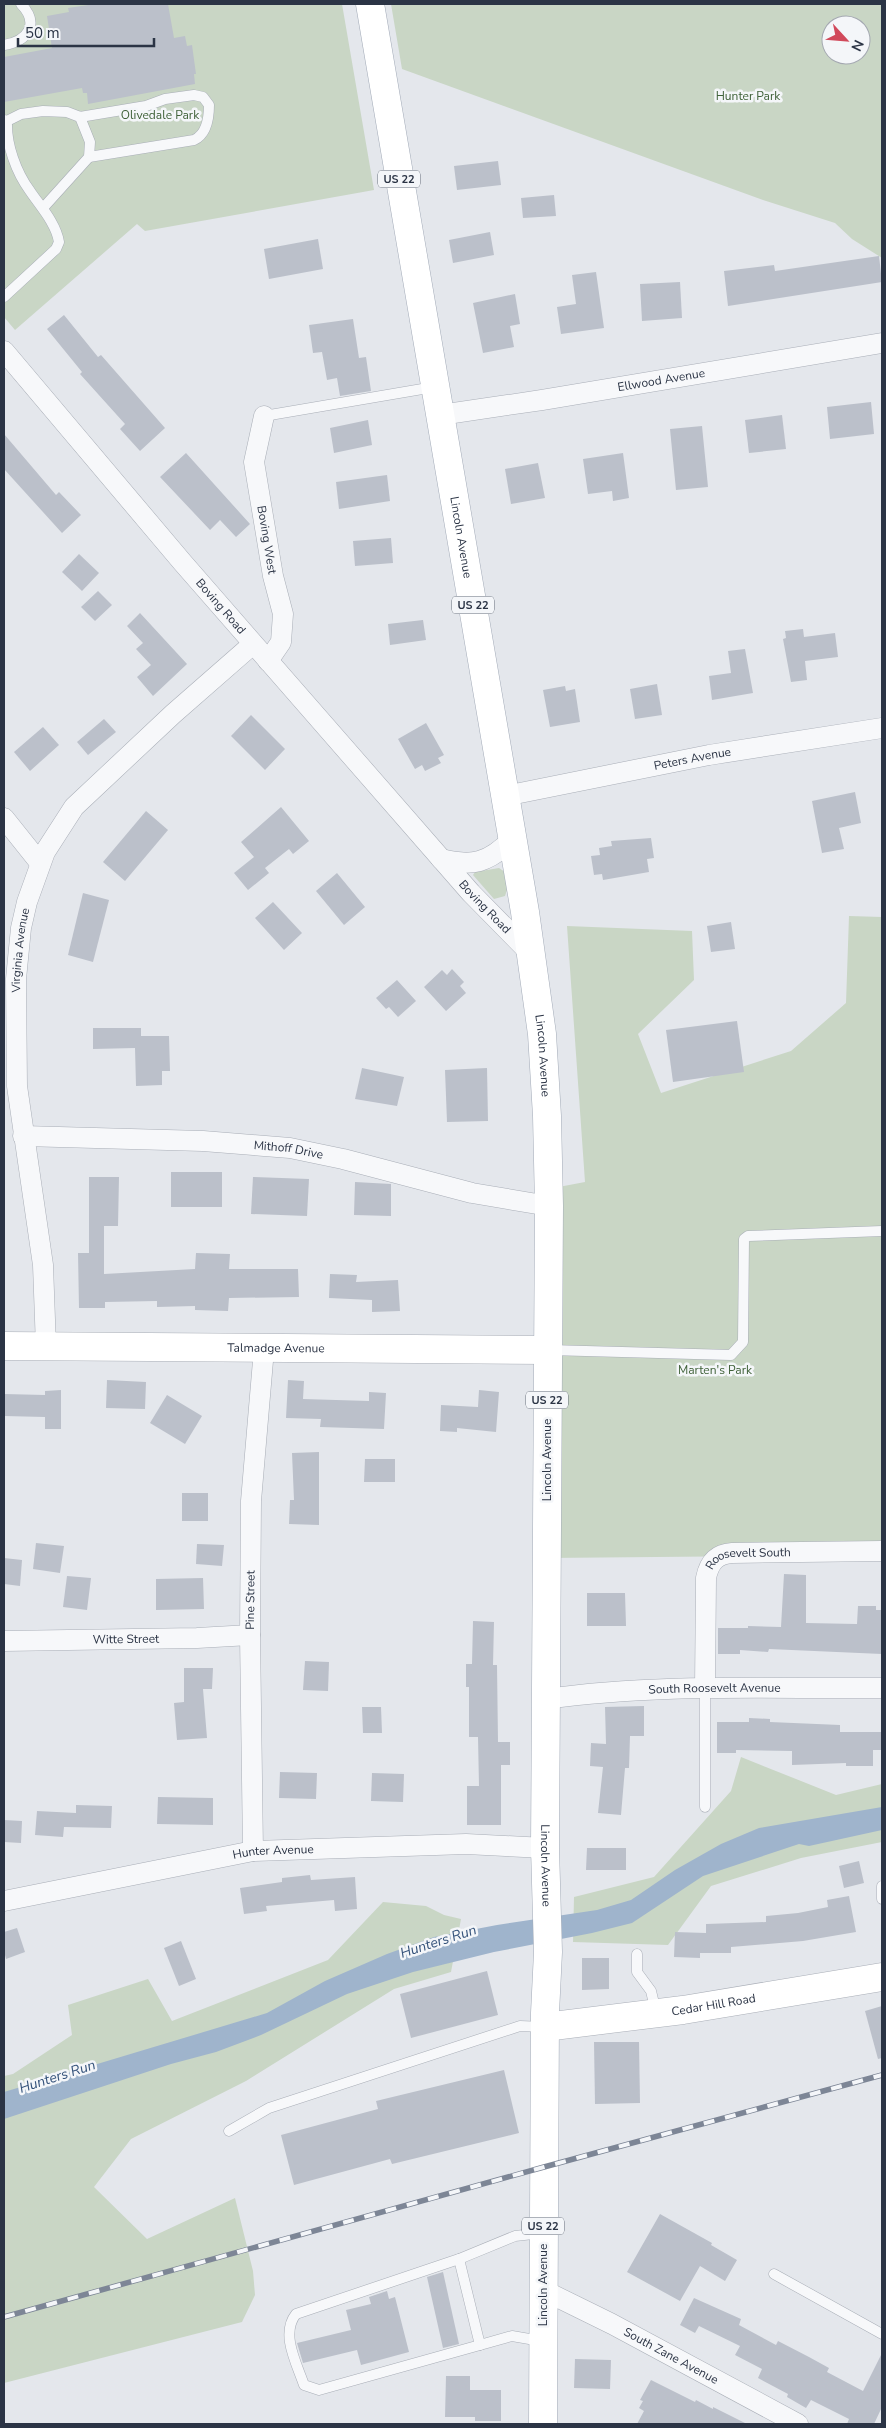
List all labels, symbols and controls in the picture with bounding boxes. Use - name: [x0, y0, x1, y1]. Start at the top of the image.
- scale bar: [18, 15, 154, 47]
- north arrow: [821, 15, 871, 65]
- text: 50 m: [25, 23, 60, 43]
- text: N: [846, 37, 868, 54]
- park label: Hunter Park: [716, 88, 781, 104]
- park label: Olivedale Park: [121, 107, 200, 123]
- road number: US 22: [378, 170, 420, 188]
- street label: Ellwood Avenue: [616, 365, 706, 395]
- street label: Lincoln Avenue: [446, 495, 476, 579]
- street label: Boving West: [253, 504, 281, 576]
- street label: Boving Road: [192, 575, 249, 637]
- road number: US 22: [452, 596, 494, 614]
- street label: Peters Avenue: [652, 744, 732, 774]
- street label: Boving Road: [455, 877, 514, 937]
- street label: Virginia Avenue: [8, 906, 33, 994]
- street label: Lincoln Avenue: [531, 1013, 554, 1097]
- street label: Mithoff Drive: [253, 1137, 325, 1163]
- street label: Talmadge Avenue: [227, 1340, 325, 1356]
- park label: Marten's Park: [678, 1362, 753, 1378]
- road number: US 22: [526, 1392, 568, 1408]
- street label: Lincoln Avenue: [539, 1419, 555, 1501]
- street label: Roosevelt South: [702, 1544, 791, 1572]
- street label: Pine Street: [242, 1569, 258, 1630]
- street label: Witte Street: [93, 1631, 160, 1648]
- street label: South Roosevelt Avenue: [648, 1680, 781, 1698]
- street label: Lincoln Avenue: [537, 1824, 555, 1907]
- street label: Hunter Avenue: [231, 1841, 314, 1863]
- water label: Hunters Run: [398, 1920, 479, 1963]
- street label: Cedar Hill Road: [671, 1990, 757, 2019]
- water label: Hunters Run: [17, 2055, 98, 2098]
- road number: US 22: [522, 2218, 564, 2234]
- street label: Lincoln Avenue: [535, 2244, 551, 2326]
- street label: South Zane Avenue: [621, 2324, 721, 2388]

